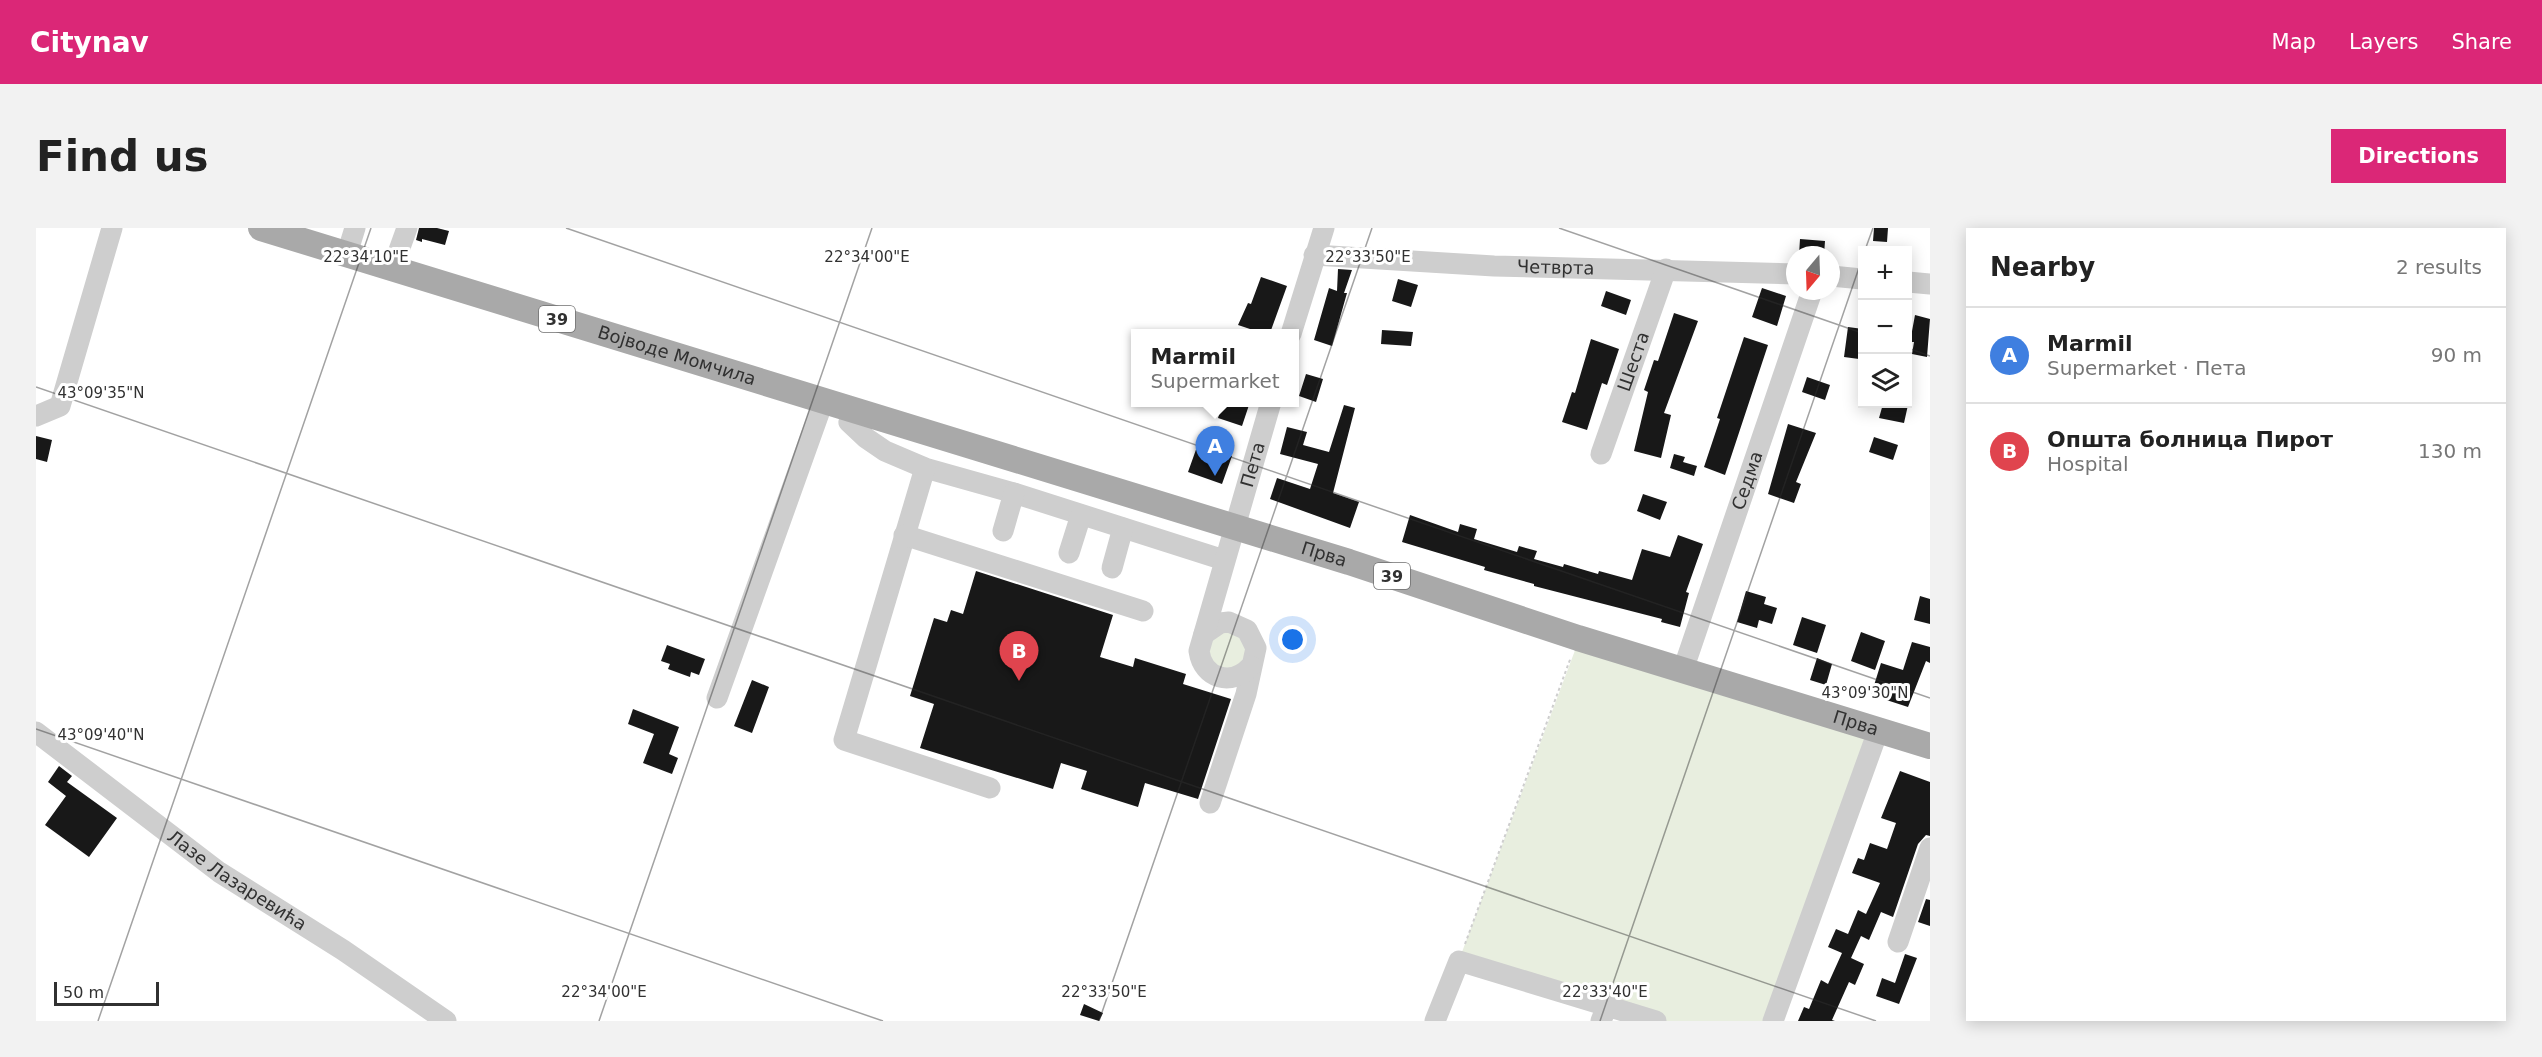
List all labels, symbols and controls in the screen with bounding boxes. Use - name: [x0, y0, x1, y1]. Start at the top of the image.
- text: Citynav: [30, 26, 149, 59]
- text: Map: [2272, 30, 2316, 54]
- text: Layers: [2349, 30, 2418, 54]
- text: Share: [2451, 30, 2512, 54]
- button: Directions: [2331, 129, 2506, 183]
- text: Find us: [36, 132, 209, 181]
- north arrow: [1786, 246, 1840, 300]
- map controls: [1858, 246, 1912, 408]
- button: +: [1858, 246, 1912, 300]
- text: 22°34'10"E: [323, 248, 409, 266]
- text: 22°34'00"E: [824, 248, 910, 266]
- text: 22°33'50"E: [1325, 248, 1411, 266]
- text: Nearby: [1990, 252, 2095, 282]
- text: 2 results: [2396, 255, 2482, 279]
- street label: Четврта: [1517, 256, 1595, 279]
- button: −: [1858, 300, 1912, 354]
- road number: 39: [539, 306, 575, 332]
- street label: Војводе Момчила: [595, 321, 759, 389]
- popup: [1131, 329, 1299, 407]
- street label: Шеста: [1613, 329, 1653, 394]
- text: Marmil: [2047, 331, 2133, 356]
- text: A: [2002, 343, 2017, 367]
- text: 90 m: [2431, 343, 2482, 367]
- text: Marmil: [1150, 344, 1236, 369]
- button: layers: [1858, 354, 1912, 408]
- text: Supermarket · Пета: [2047, 356, 2247, 380]
- text: Supermarket: [1150, 369, 1280, 393]
- text: 43°09'35"N: [57, 384, 145, 402]
- pin: A: [1196, 426, 1234, 476]
- text: Општа болница Пирот: [2047, 427, 2333, 452]
- street label: Пета: [1236, 439, 1269, 490]
- text: B: [2002, 439, 2017, 463]
- text: 130 m: [2418, 439, 2482, 463]
- street label: Седма: [1727, 448, 1767, 513]
- text: Hospital: [2047, 452, 2129, 476]
- street label: Прва: [1299, 537, 1350, 571]
- road number: 39: [1374, 563, 1410, 589]
- your location: [1278, 625, 1307, 654]
- pin: B: [1000, 632, 1038, 681]
- text: 43°09'30"N: [1821, 684, 1909, 702]
- street label: Прва: [1831, 706, 1881, 740]
- text: 43°09'40"N: [57, 726, 145, 744]
- street label: Лазе Лазаревића: [163, 825, 311, 934]
- scale bar: [54, 979, 159, 1006]
- text: 50 m: [63, 983, 104, 1002]
- text: 22°34'00"E: [561, 983, 647, 1001]
- text: 22°33'50"E: [1061, 983, 1147, 1001]
- text: 22°33'40"E: [1562, 983, 1648, 1001]

